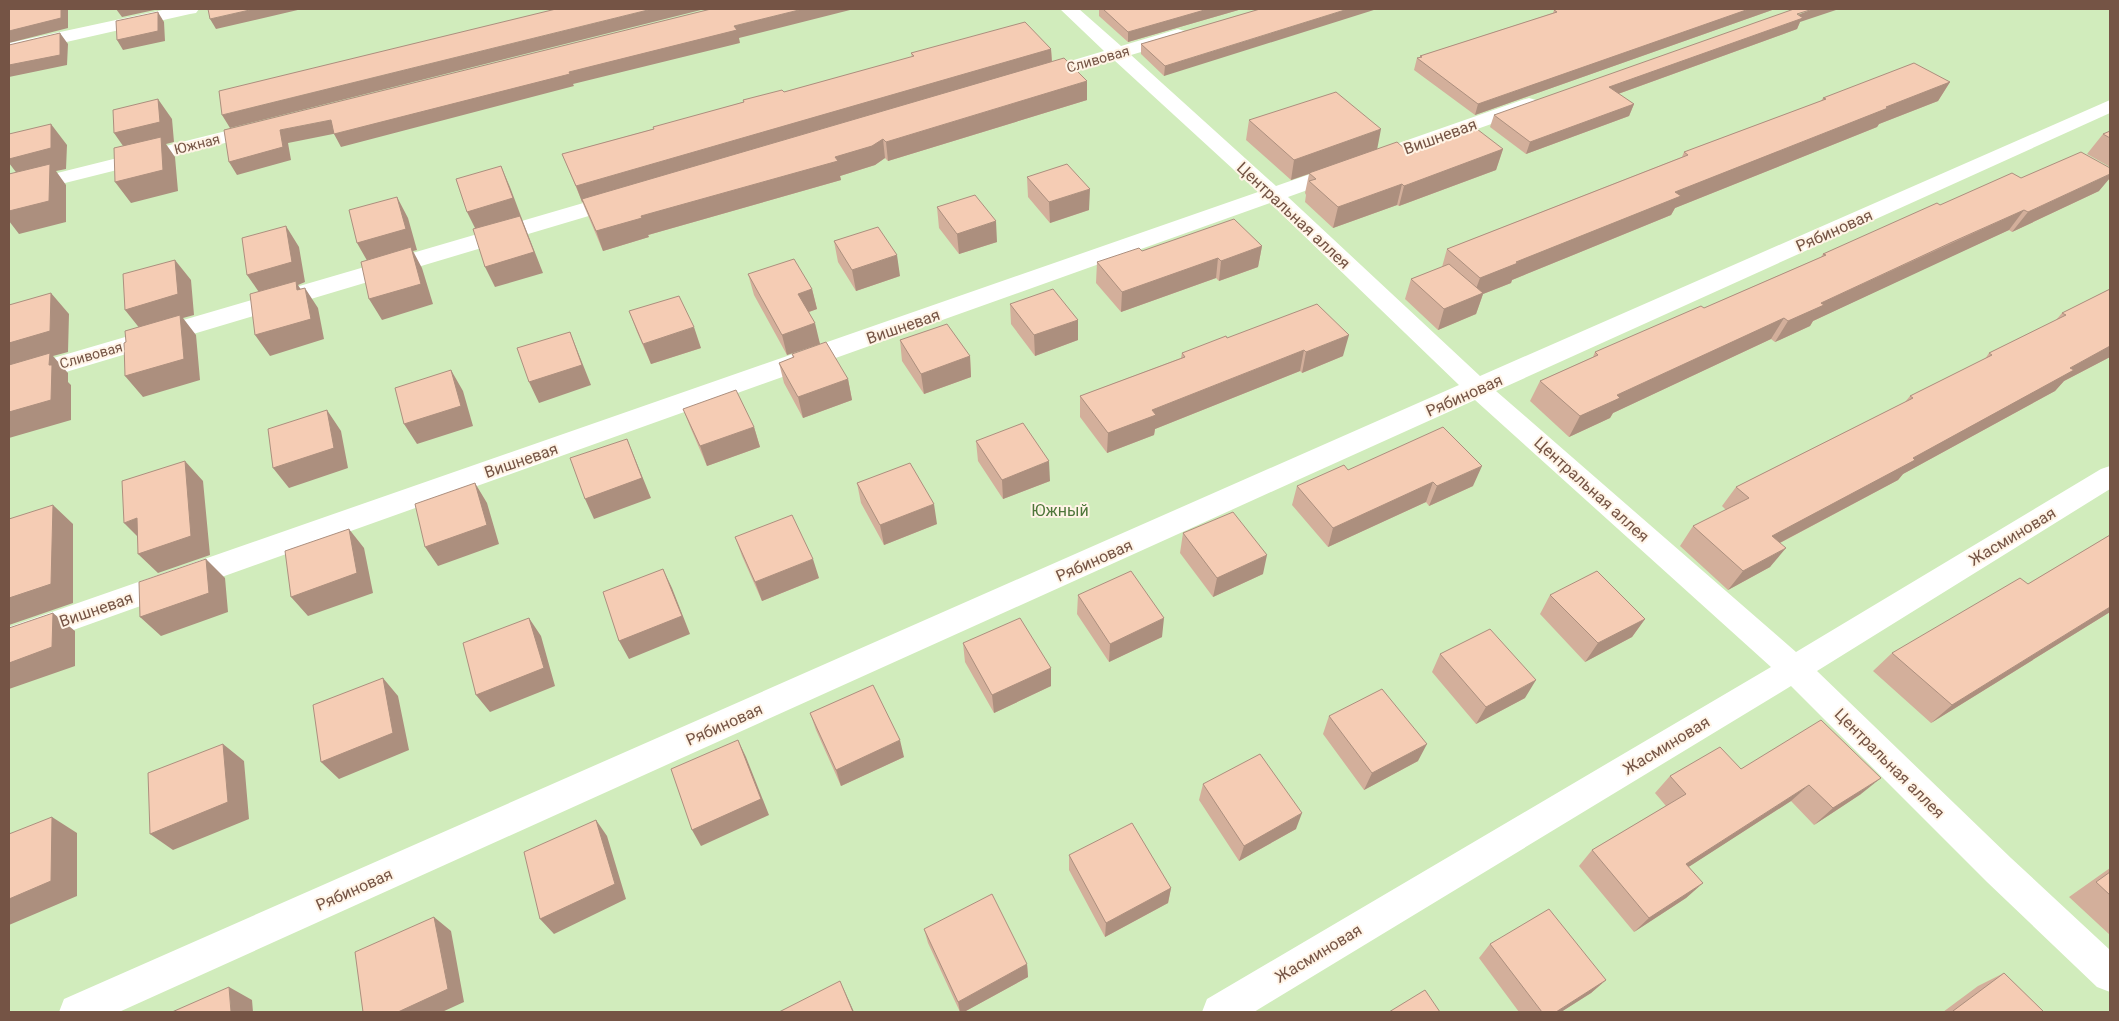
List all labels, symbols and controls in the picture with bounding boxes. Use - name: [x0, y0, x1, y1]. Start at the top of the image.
- street label: Сливовая: [1065, 42, 1131, 76]
- street label: Вишневая: [1401, 114, 1479, 158]
- street label: Южная: [172, 131, 222, 157]
- street label: Центральная аллея: [1233, 158, 1354, 273]
- street label: Рябиновая: [1793, 205, 1875, 256]
- street label: Вишневая: [864, 305, 942, 348]
- street label: Сливовая: [58, 338, 124, 372]
- street label: Рябиновая: [1423, 370, 1505, 421]
- street label: Центральная аллея: [1530, 433, 1653, 546]
- street label: Вишневая: [482, 439, 560, 482]
- park label: Южный: [1031, 501, 1089, 520]
- street label: Жасминовая: [1965, 503, 2059, 570]
- street label: Рябиновая: [1053, 535, 1135, 586]
- street label: Вишневая: [57, 588, 135, 631]
- street label: Рябиновая: [683, 699, 765, 750]
- street label: Центральная аллея: [1831, 704, 1949, 822]
- street label: Жасминовая: [1619, 712, 1713, 779]
- street label: Рябиновая: [313, 864, 395, 915]
- street label: Жасминовая: [1271, 920, 1365, 987]

